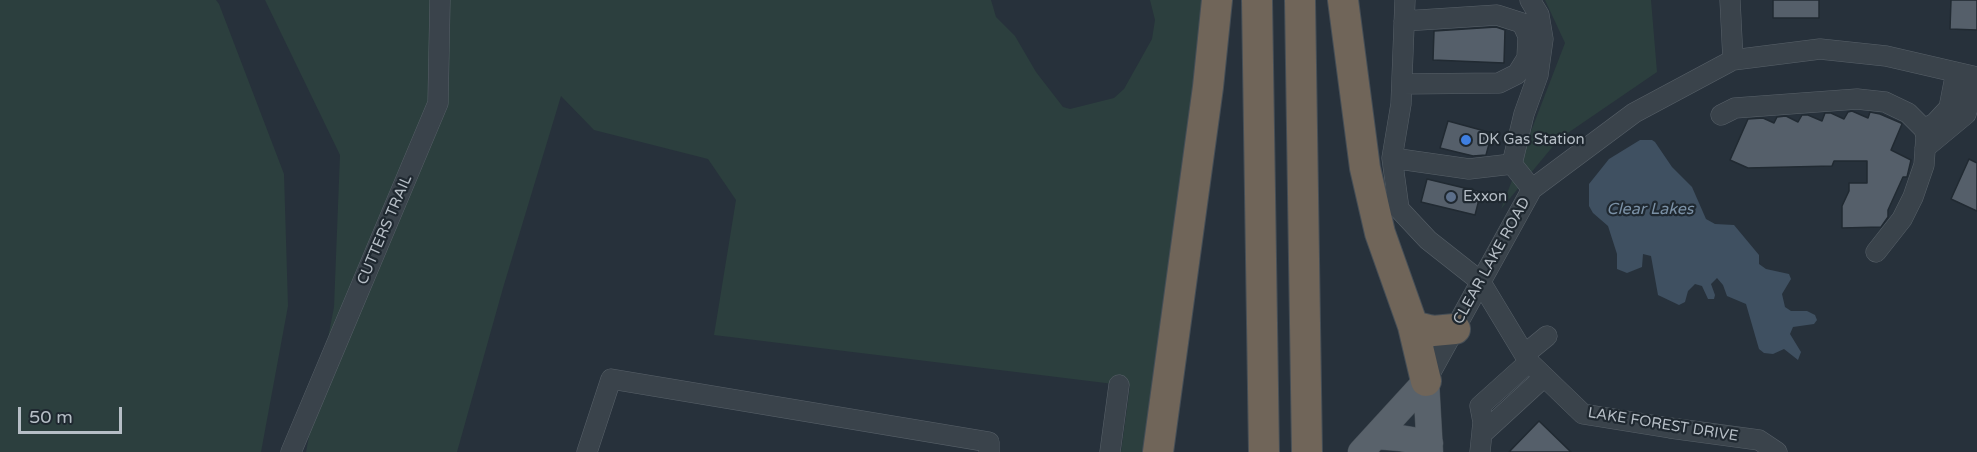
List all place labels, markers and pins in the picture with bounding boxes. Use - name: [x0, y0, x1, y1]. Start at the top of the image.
- place label: DK Gas Station: [1478, 131, 1585, 149]
- marker: DK Gas Station: [1459, 133, 1473, 147]
- place label: Exxon: [1463, 188, 1507, 206]
- marker: Exxon: [1444, 190, 1458, 204]

